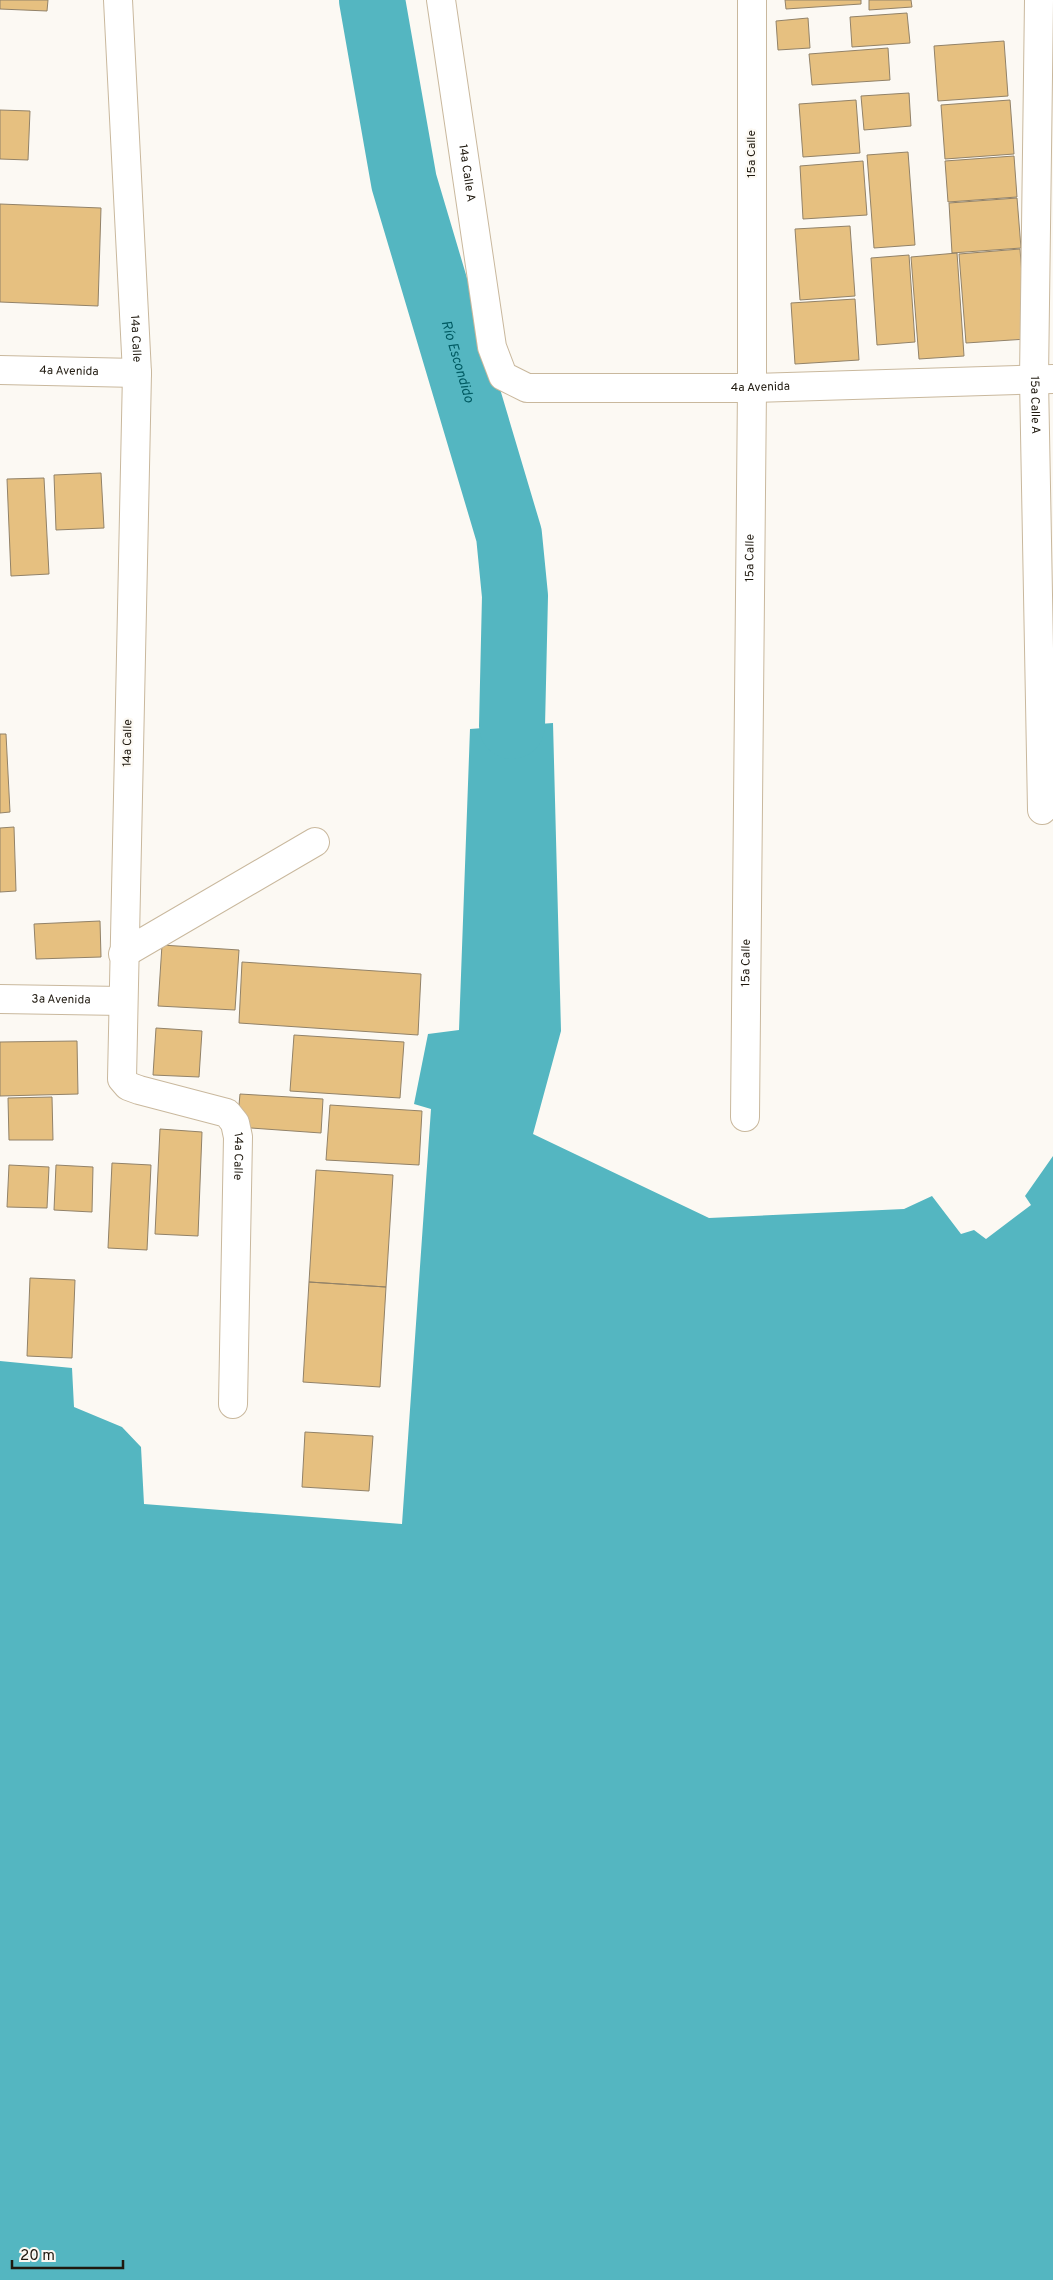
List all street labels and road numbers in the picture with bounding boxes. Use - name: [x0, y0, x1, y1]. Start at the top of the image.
- street label: 15a Calle: [744, 130, 760, 178]
- street label: 14a Calle A: [454, 143, 479, 203]
- street label: 14a Calle: [126, 314, 144, 363]
- street label: 4a Avenida: [39, 363, 99, 380]
- street label: 15a Calle A: [1026, 376, 1043, 434]
- street label: 4a Avenida: [731, 379, 790, 396]
- street label: 15a Calle: [742, 534, 759, 582]
- street label: 14a Calle: [120, 719, 136, 767]
- street label: 15a Calle: [738, 939, 755, 987]
- street label: 3a Avenida: [31, 992, 91, 1008]
- street label: 14a Calle: [229, 1131, 246, 1180]

